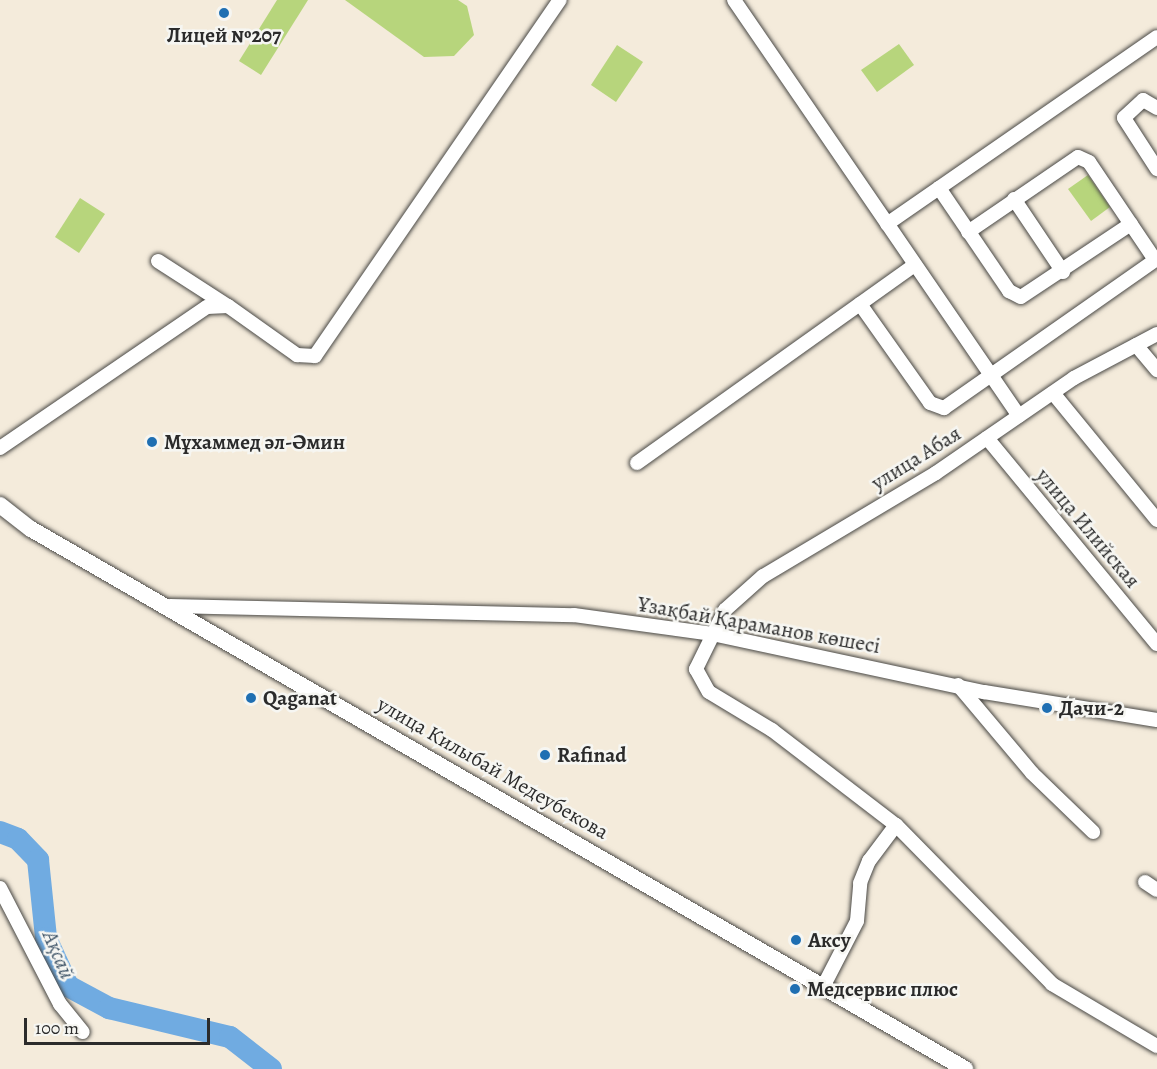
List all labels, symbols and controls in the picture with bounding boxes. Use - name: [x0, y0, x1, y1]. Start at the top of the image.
- marker: Лицей №207: [217, 6, 231, 20]
- place label: Лицей №207: [167, 22, 281, 48]
- street label: улица Абая: [867, 421, 965, 495]
- place label: Мұхаммед әл-Әмин: [164, 429, 345, 455]
- marker: Мұхаммед әл-Әмин: [145, 435, 159, 449]
- street label: улица Илийская: [1031, 463, 1145, 593]
- street label: Ұзақбай Қараманов көшесі: [636, 591, 882, 659]
- place label: Qaganat: [263, 685, 337, 711]
- marker: Qaganat: [244, 691, 258, 705]
- street label: улица Килыбай Медеубекова: [373, 691, 613, 845]
- place label: Дачи-2: [1059, 695, 1124, 721]
- marker: Дачи-2: [1040, 701, 1054, 715]
- place label: Rafinad: [557, 742, 627, 768]
- marker: Rafinad: [538, 748, 552, 762]
- water label: Ақсай: [36, 927, 80, 983]
- place label: Аксу: [808, 927, 851, 953]
- marker: Аксу: [789, 933, 803, 947]
- place label: Медсервис плюс: [807, 976, 958, 1002]
- marker: Медсервис плюс: [788, 982, 802, 996]
- scale bar: [27, 1006, 213, 1044]
- text: 100 m: [35, 1016, 79, 1040]

